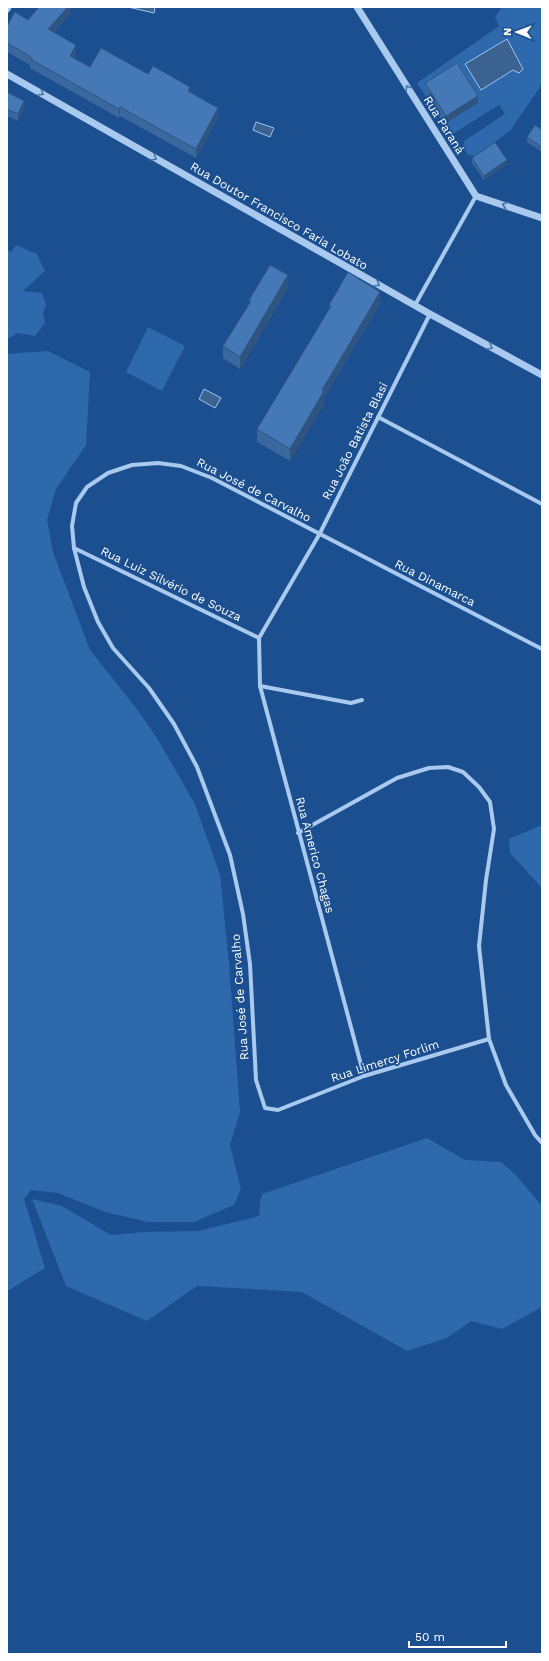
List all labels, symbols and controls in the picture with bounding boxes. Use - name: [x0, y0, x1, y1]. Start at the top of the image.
- north arrow: [497, 12, 537, 52]
- text: N: [501, 28, 514, 36]
- one-way arrow: [406, 85, 413, 92]
- one-way arrow: [37, 89, 44, 96]
- street label: Rua Paraná: [421, 93, 467, 157]
- one-way arrow: [150, 153, 157, 160]
- street label: Rua Doutor Francisco Faria Lobato: [188, 159, 370, 273]
- one-way arrow: [502, 201, 509, 210]
- one-way arrow: [373, 279, 380, 286]
- one-way arrow: [486, 342, 494, 349]
- street label: Rua João Batista Blasi: [319, 380, 391, 502]
- street label: Rua José de Carvalho: [194, 455, 314, 525]
- street label: Rua Luiz Silvério de Souza: [98, 544, 244, 624]
- street label: Rua Dinamarca: [392, 557, 478, 609]
- street label: Rua Americo Chagas: [293, 795, 337, 915]
- street label: Rua José de Carvalho: [229, 933, 251, 1061]
- street label: Rua Limercy Forlim: [329, 1037, 441, 1085]
- scale bar: [409, 1623, 506, 1649]
- text: 50 m: [415, 1630, 445, 1644]

